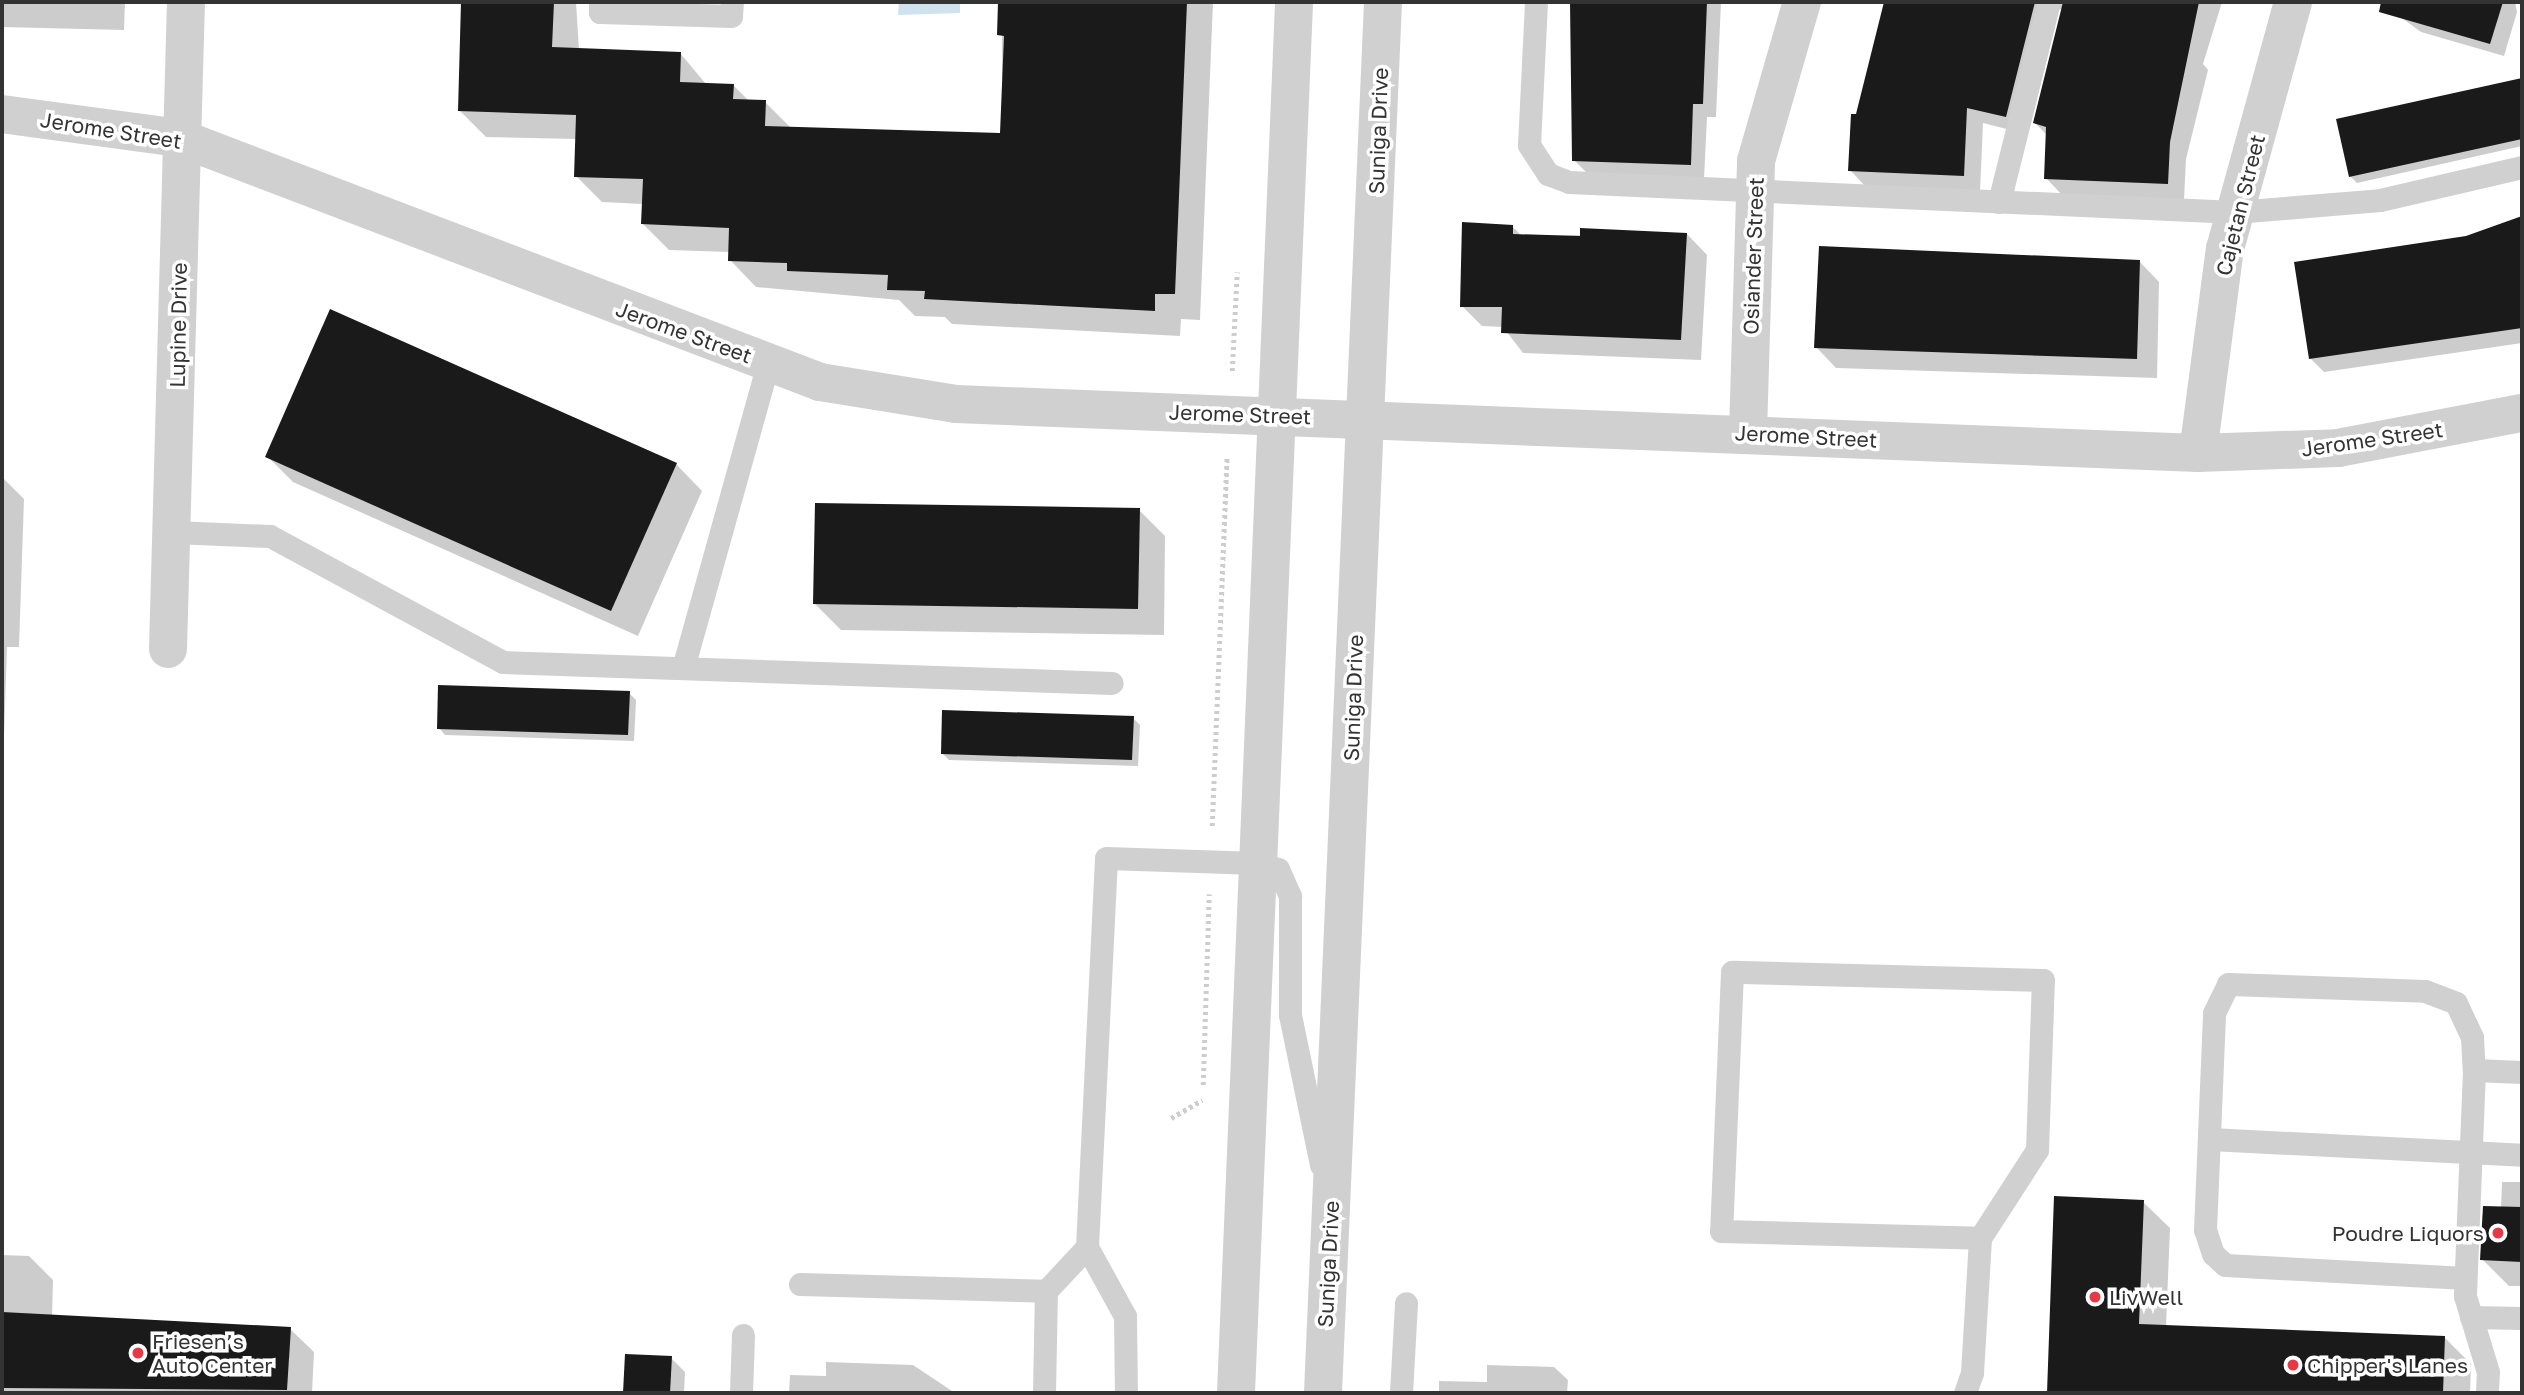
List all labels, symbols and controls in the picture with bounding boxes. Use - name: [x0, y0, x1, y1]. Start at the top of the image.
- street label: Suniga Drive: [1363, 67, 1393, 195]
- street label: Jerome Street: [39, 106, 183, 154]
- street label: Cajetan Street: [2210, 132, 2270, 278]
- street label: Osiander Street: [1738, 177, 1768, 335]
- street label: Lupine Drive: [164, 262, 192, 388]
- street label: Jerome Street: [613, 296, 755, 368]
- street label: Jerome Street: [1168, 399, 1312, 429]
- street label: Jerome Street: [2300, 417, 2444, 461]
- street label: Jerome Street: [1734, 420, 1878, 452]
- street label: Suniga Drive: [1338, 634, 1368, 762]
- street label: Suniga Drive: [1312, 1200, 1344, 1328]
- place label: Poudre Liquors: [2332, 1220, 2484, 1246]
- marker: Poudre Liquors: [2490, 1225, 2506, 1241]
- place label: LivWell: [2109, 1284, 2183, 1310]
- marker: LivWell: [2087, 1289, 2103, 1305]
- place label: Friesen’s Auto Center: [152, 1328, 273, 1378]
- marker: Friesen’s Auto Center: [130, 1345, 146, 1361]
- place label: Chipper's Lanes: [2307, 1352, 2468, 1378]
- marker: Chipper's Lanes: [2285, 1357, 2301, 1373]

